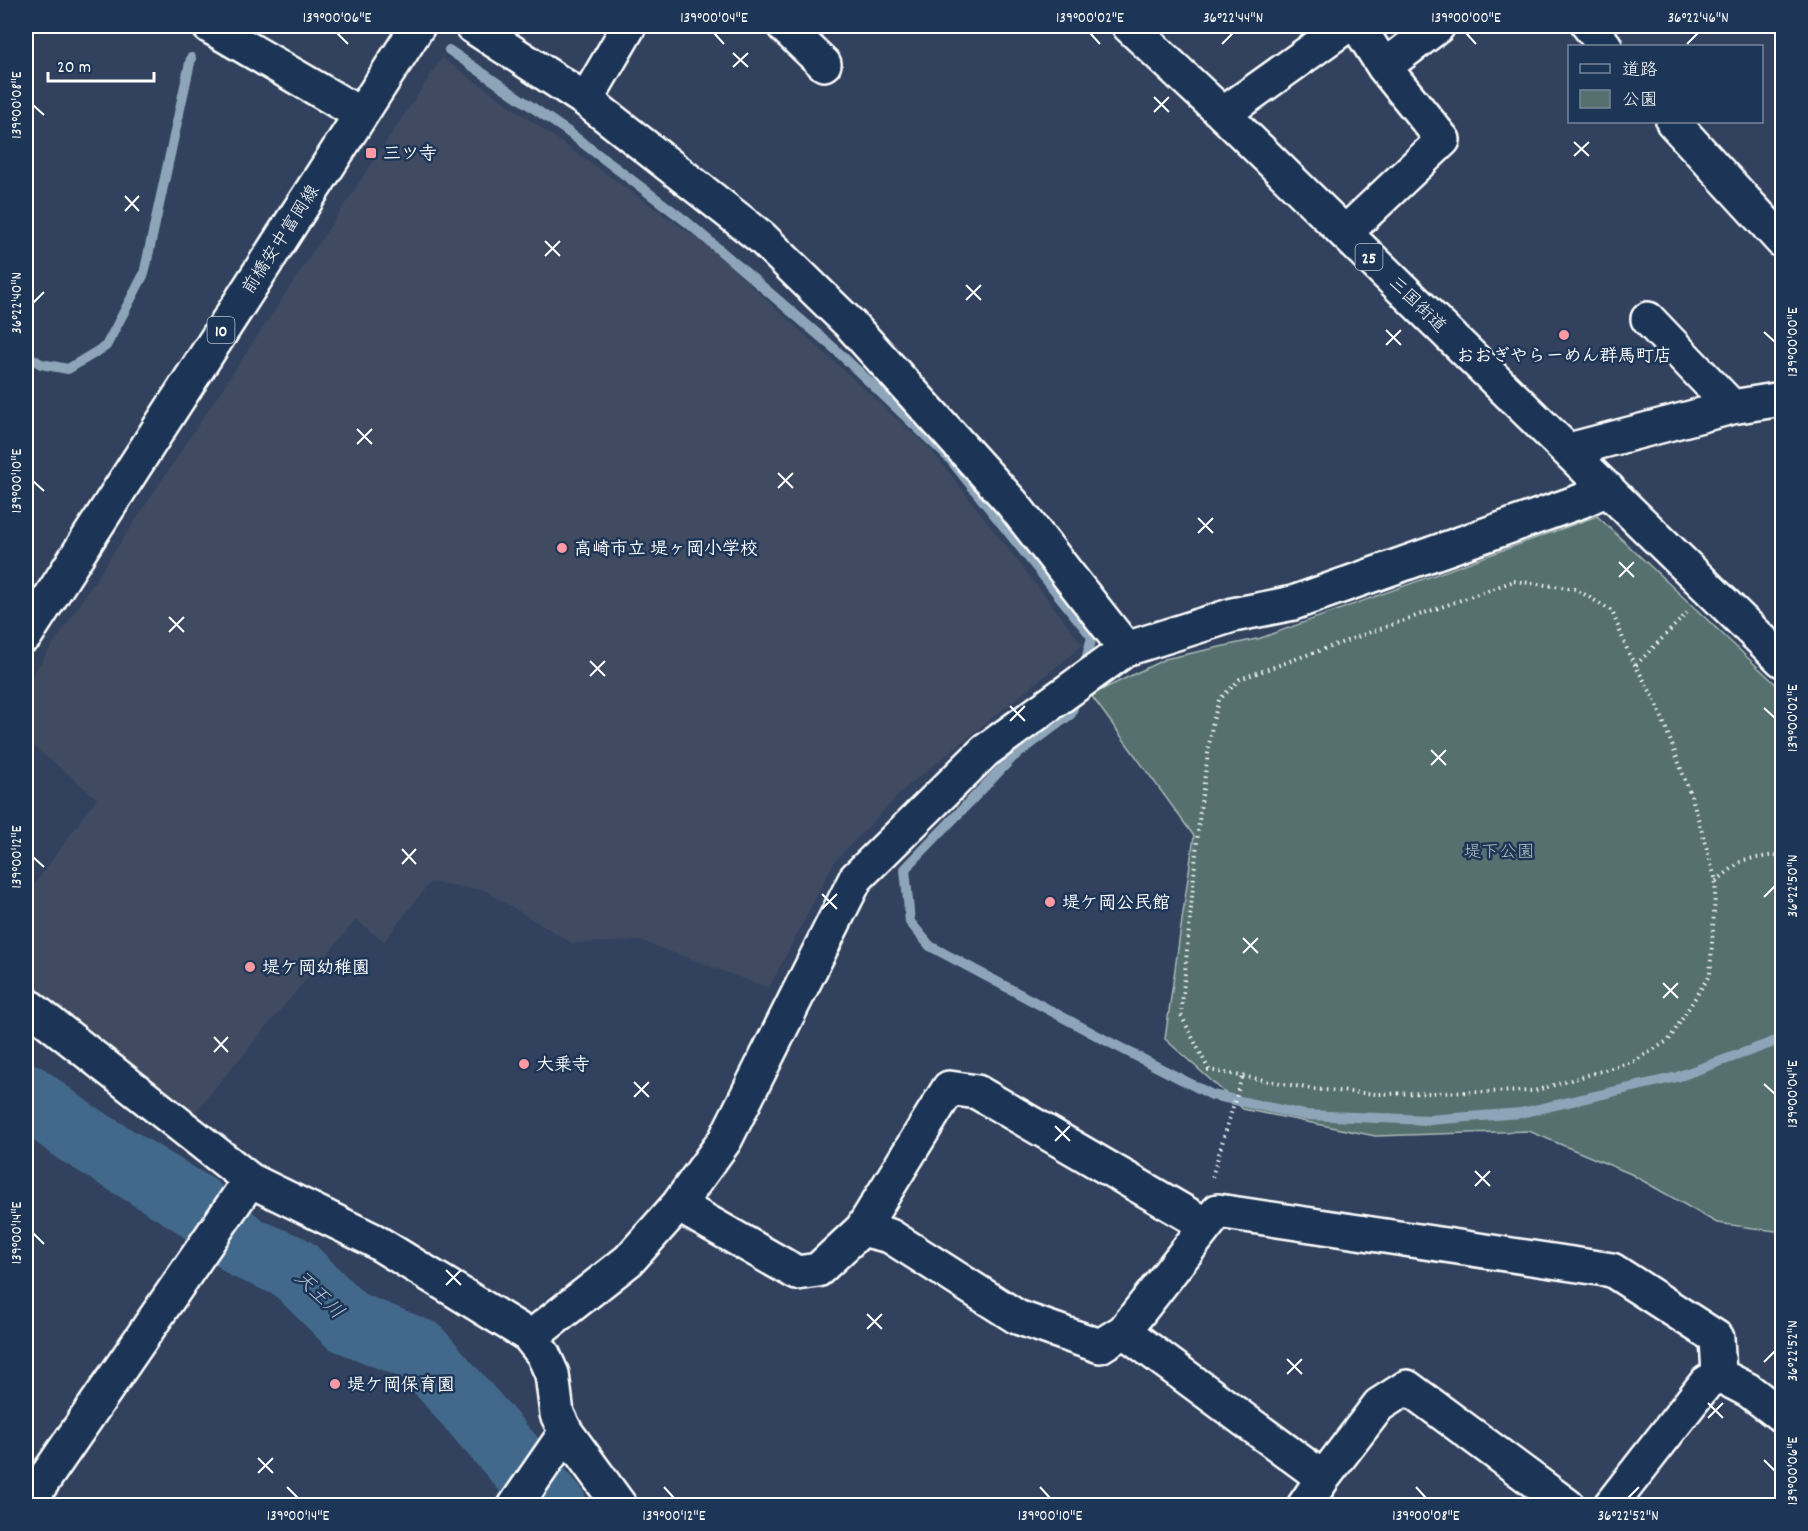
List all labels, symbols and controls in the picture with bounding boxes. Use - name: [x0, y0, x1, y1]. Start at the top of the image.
- text: 139°00'06"E: [303, 8, 371, 30]
- text: 139°00'04"E: [680, 8, 748, 30]
- text: 139°00'02"E: [1056, 8, 1124, 30]
- text: 36°22'44"N: [1203, 8, 1263, 30]
- text: 139°00'00"E: [1431, 8, 1501, 30]
- text: 36°22'46"N: [1667, 8, 1729, 30]
- scale bar: [48, 45, 154, 83]
- legend: [1568, 45, 1763, 123]
- text: 20 m: [57, 56, 91, 81]
- text: 道路: [1622, 59, 1658, 84]
- text: 139°00'08"E: [7, 71, 29, 139]
- text: 公園: [1622, 89, 1658, 114]
- place label: 三ツ寺: [383, 143, 437, 168]
- marker: 三ツ寺: [364, 146, 378, 160]
- street label: 前橋安中富岡線: [237, 181, 327, 300]
- road number: 25: [1356, 244, 1382, 270]
- text: 36°22'40"N: [7, 272, 29, 334]
- street label: 三国街道: [1382, 272, 1451, 340]
- text: 139°00'00"E: [1783, 307, 1805, 377]
- road number: 10: [208, 317, 234, 343]
- marker: おおぎやらーめん群馬町店: [1557, 328, 1571, 342]
- place label: おおぎやらーめん群馬町店: [1456, 345, 1672, 370]
- text: 139°00'10"E: [7, 449, 29, 513]
- place label: 高崎市立 堤ヶ岡小学校: [574, 538, 758, 563]
- marker: 高崎市立 堤ヶ岡小学校: [555, 541, 569, 555]
- text: 139°00'02"E: [1783, 684, 1805, 752]
- text: 139°00'12"E: [7, 825, 29, 888]
- park label: 堤下公園: [1463, 841, 1535, 866]
- text: 36°22'50"N: [1783, 855, 1805, 917]
- place label: 堤ケ岡公民館: [1062, 892, 1170, 917]
- marker: 堤ケ岡公民館: [1043, 895, 1057, 909]
- place label: 堤ケ岡幼稚園: [262, 957, 370, 982]
- marker: 堤ケ岡幼稚園: [243, 960, 257, 974]
- place label: 大乗寺: [536, 1054, 590, 1079]
- marker: 大乗寺: [517, 1057, 531, 1071]
- text: 139°00'04"E: [1783, 1060, 1805, 1128]
- text: 139°00'14"E: [7, 1202, 29, 1264]
- water label: 天王川: [287, 1265, 349, 1327]
- text: 36°22'52"N: [1783, 1320, 1805, 1382]
- place label: 堤ケ岡保育園: [347, 1374, 455, 1399]
- marker: 堤ケ岡保育園: [328, 1377, 342, 1391]
- text: 139°00'06"E: [1783, 1437, 1805, 1505]
- text: 139°00'14"E: [267, 1506, 329, 1528]
- text: 139°00'12"E: [643, 1506, 706, 1528]
- text: 139°00'10"E: [1018, 1506, 1082, 1528]
- text: 139°00'08"E: [1392, 1506, 1460, 1528]
- text: 36°22'52"N: [1597, 1506, 1659, 1528]

